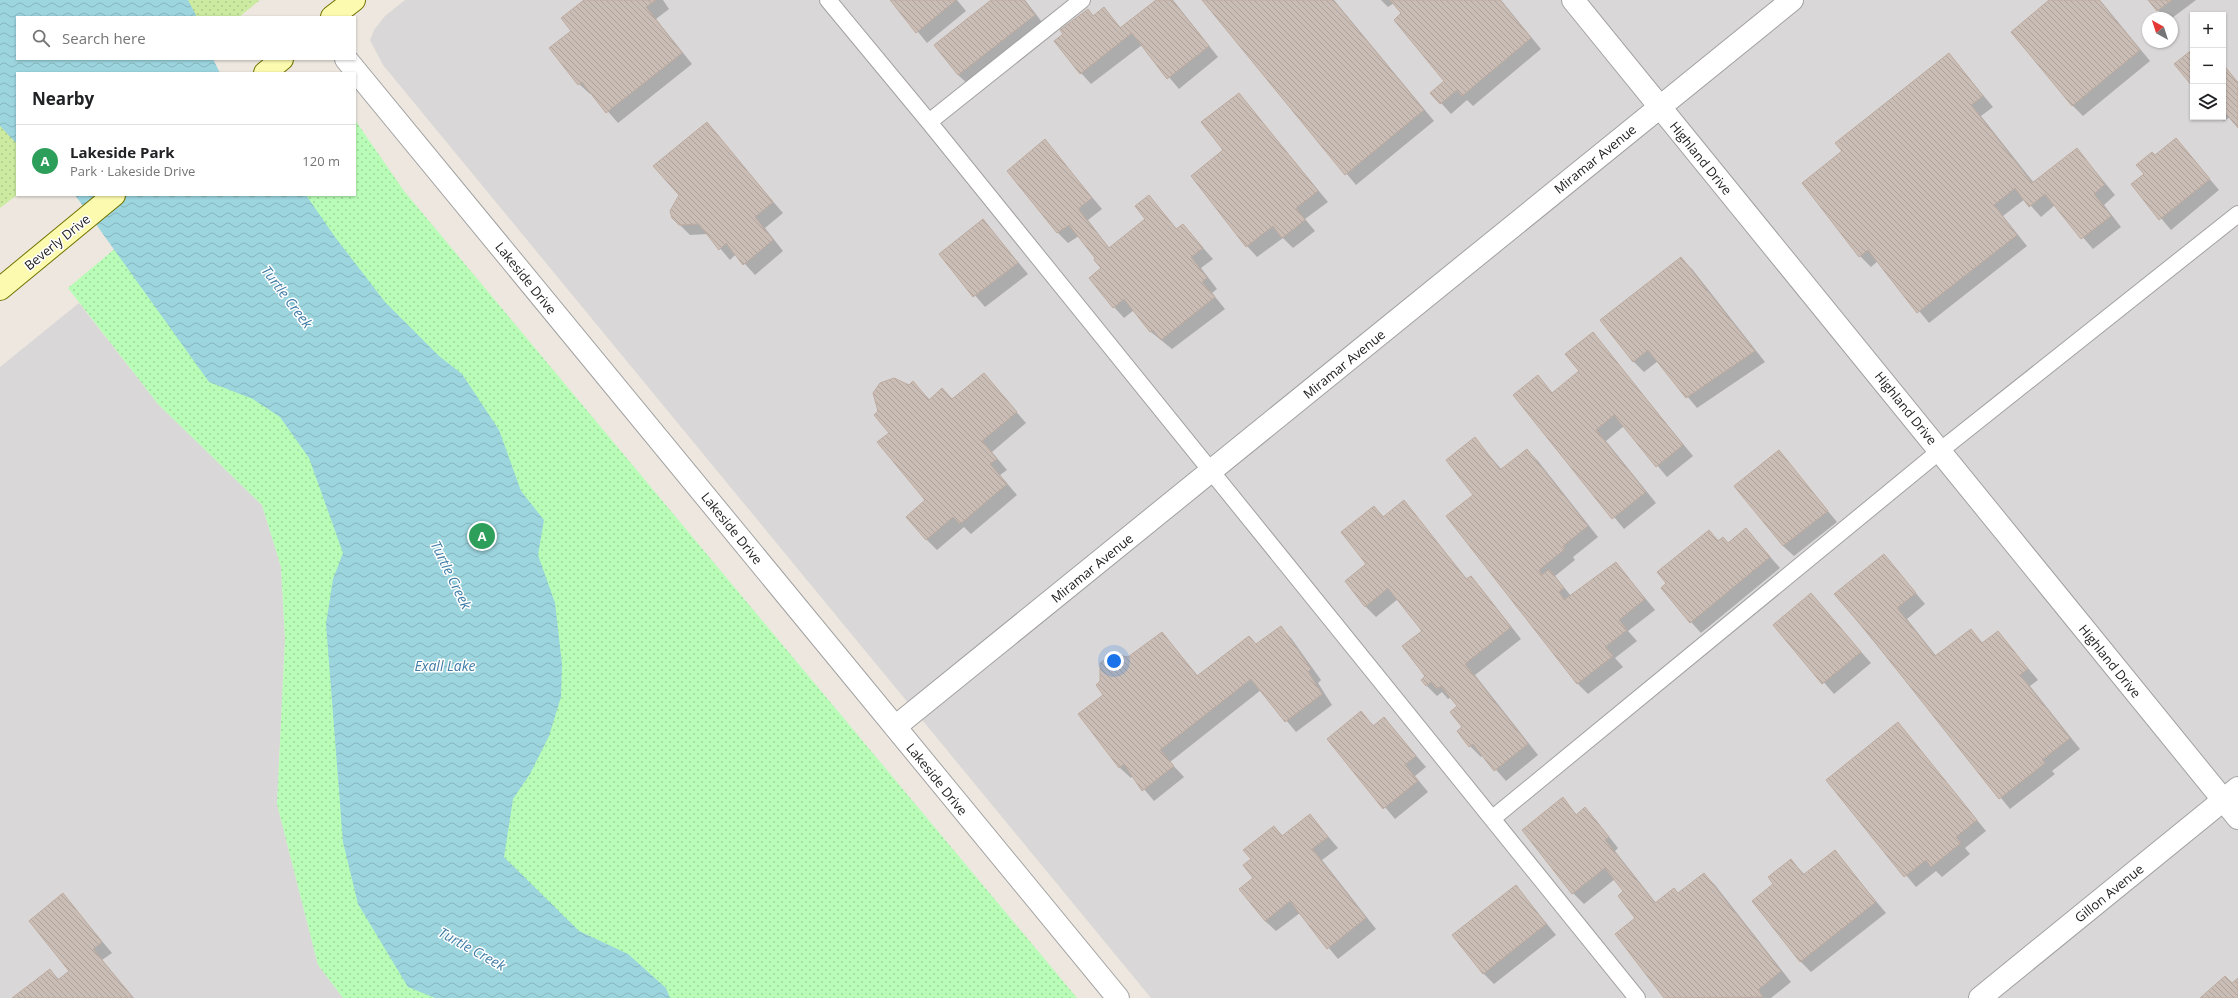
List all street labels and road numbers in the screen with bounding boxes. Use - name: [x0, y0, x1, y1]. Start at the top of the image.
- street label: Highland Drive: [1666, 118, 1736, 198]
- street label: Miramar Avenue: [1550, 120, 1640, 198]
- street label: Beverly Drive: [20, 210, 94, 274]
- street label: Lakeside Drive: [491, 238, 561, 318]
- street label: Miramar Avenue: [1299, 325, 1389, 403]
- street label: Highland Drive: [1871, 368, 1941, 448]
- street label: Lakeside Drive: [697, 488, 767, 568]
- street label: Miramar Avenue: [1047, 529, 1137, 607]
- street label: Highland Drive: [2075, 621, 2145, 701]
- street label: Lakeside Drive: [902, 739, 972, 819]
- street label: Gillon Avenue: [2071, 860, 2147, 926]

